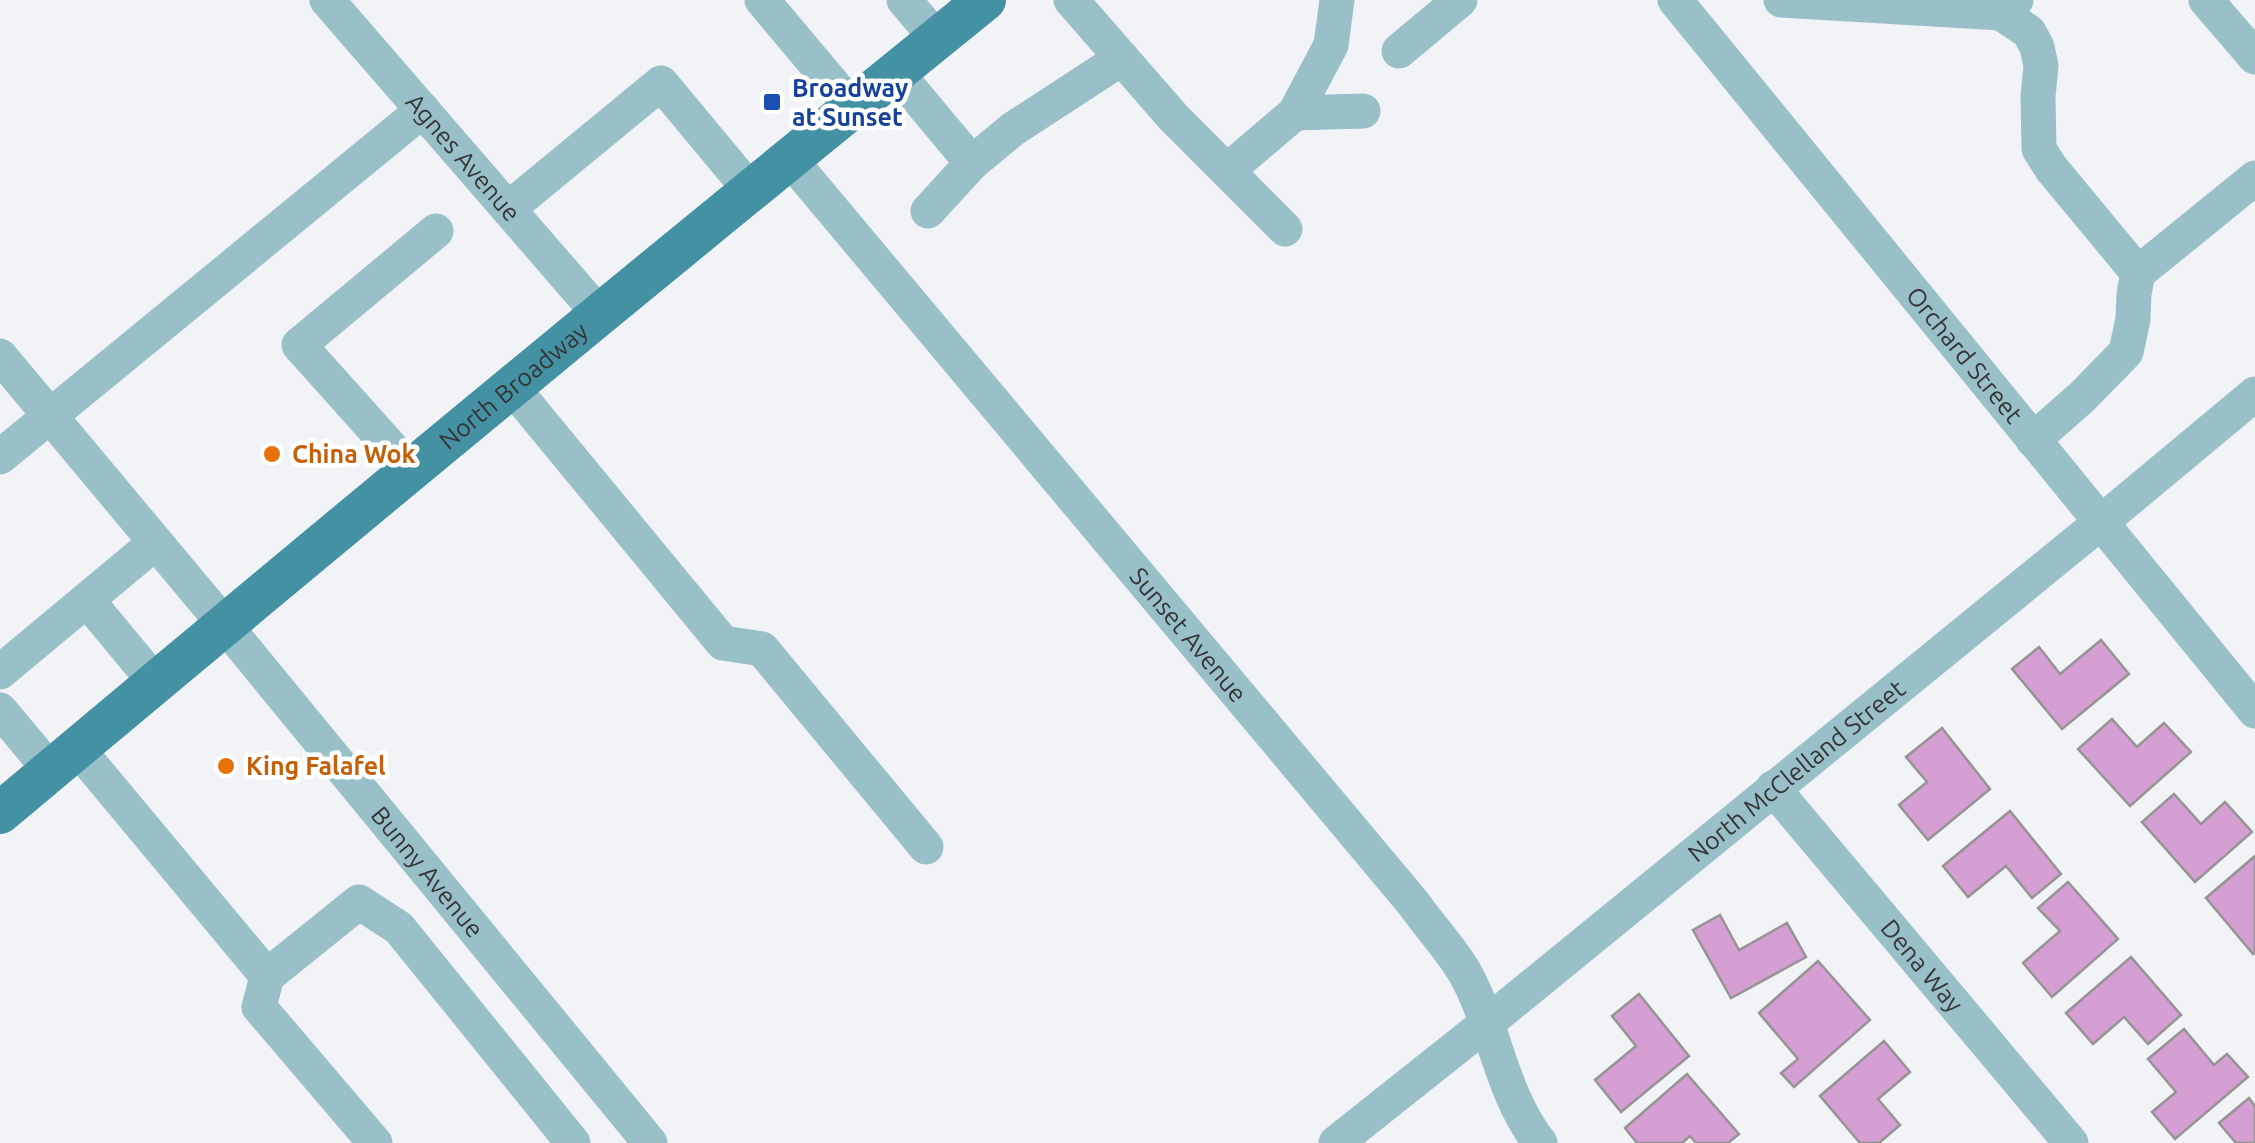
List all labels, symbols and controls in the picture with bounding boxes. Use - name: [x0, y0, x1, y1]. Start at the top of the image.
- place label: Broadway at Sunset: [792, 74, 908, 131]
- street label: Agnes Avenue: [400, 88, 526, 227]
- marker: Broadway at Sunset: [761, 91, 783, 113]
- street label: Orchard Street: [1901, 281, 2028, 429]
- street label: North Broadway: [434, 316, 593, 455]
- place label: China Wok: [292, 440, 416, 468]
- marker: China Wok: [261, 443, 283, 465]
- street label: Sunset Avenue: [1124, 562, 1253, 707]
- street label: North McClelland Street: [1682, 674, 1910, 867]
- place label: King Falafel: [246, 752, 386, 780]
- marker: King Falafel: [215, 755, 237, 777]
- street label: Bunny Avenue: [366, 801, 489, 943]
- street label: Dena Way: [1875, 914, 1969, 1018]

